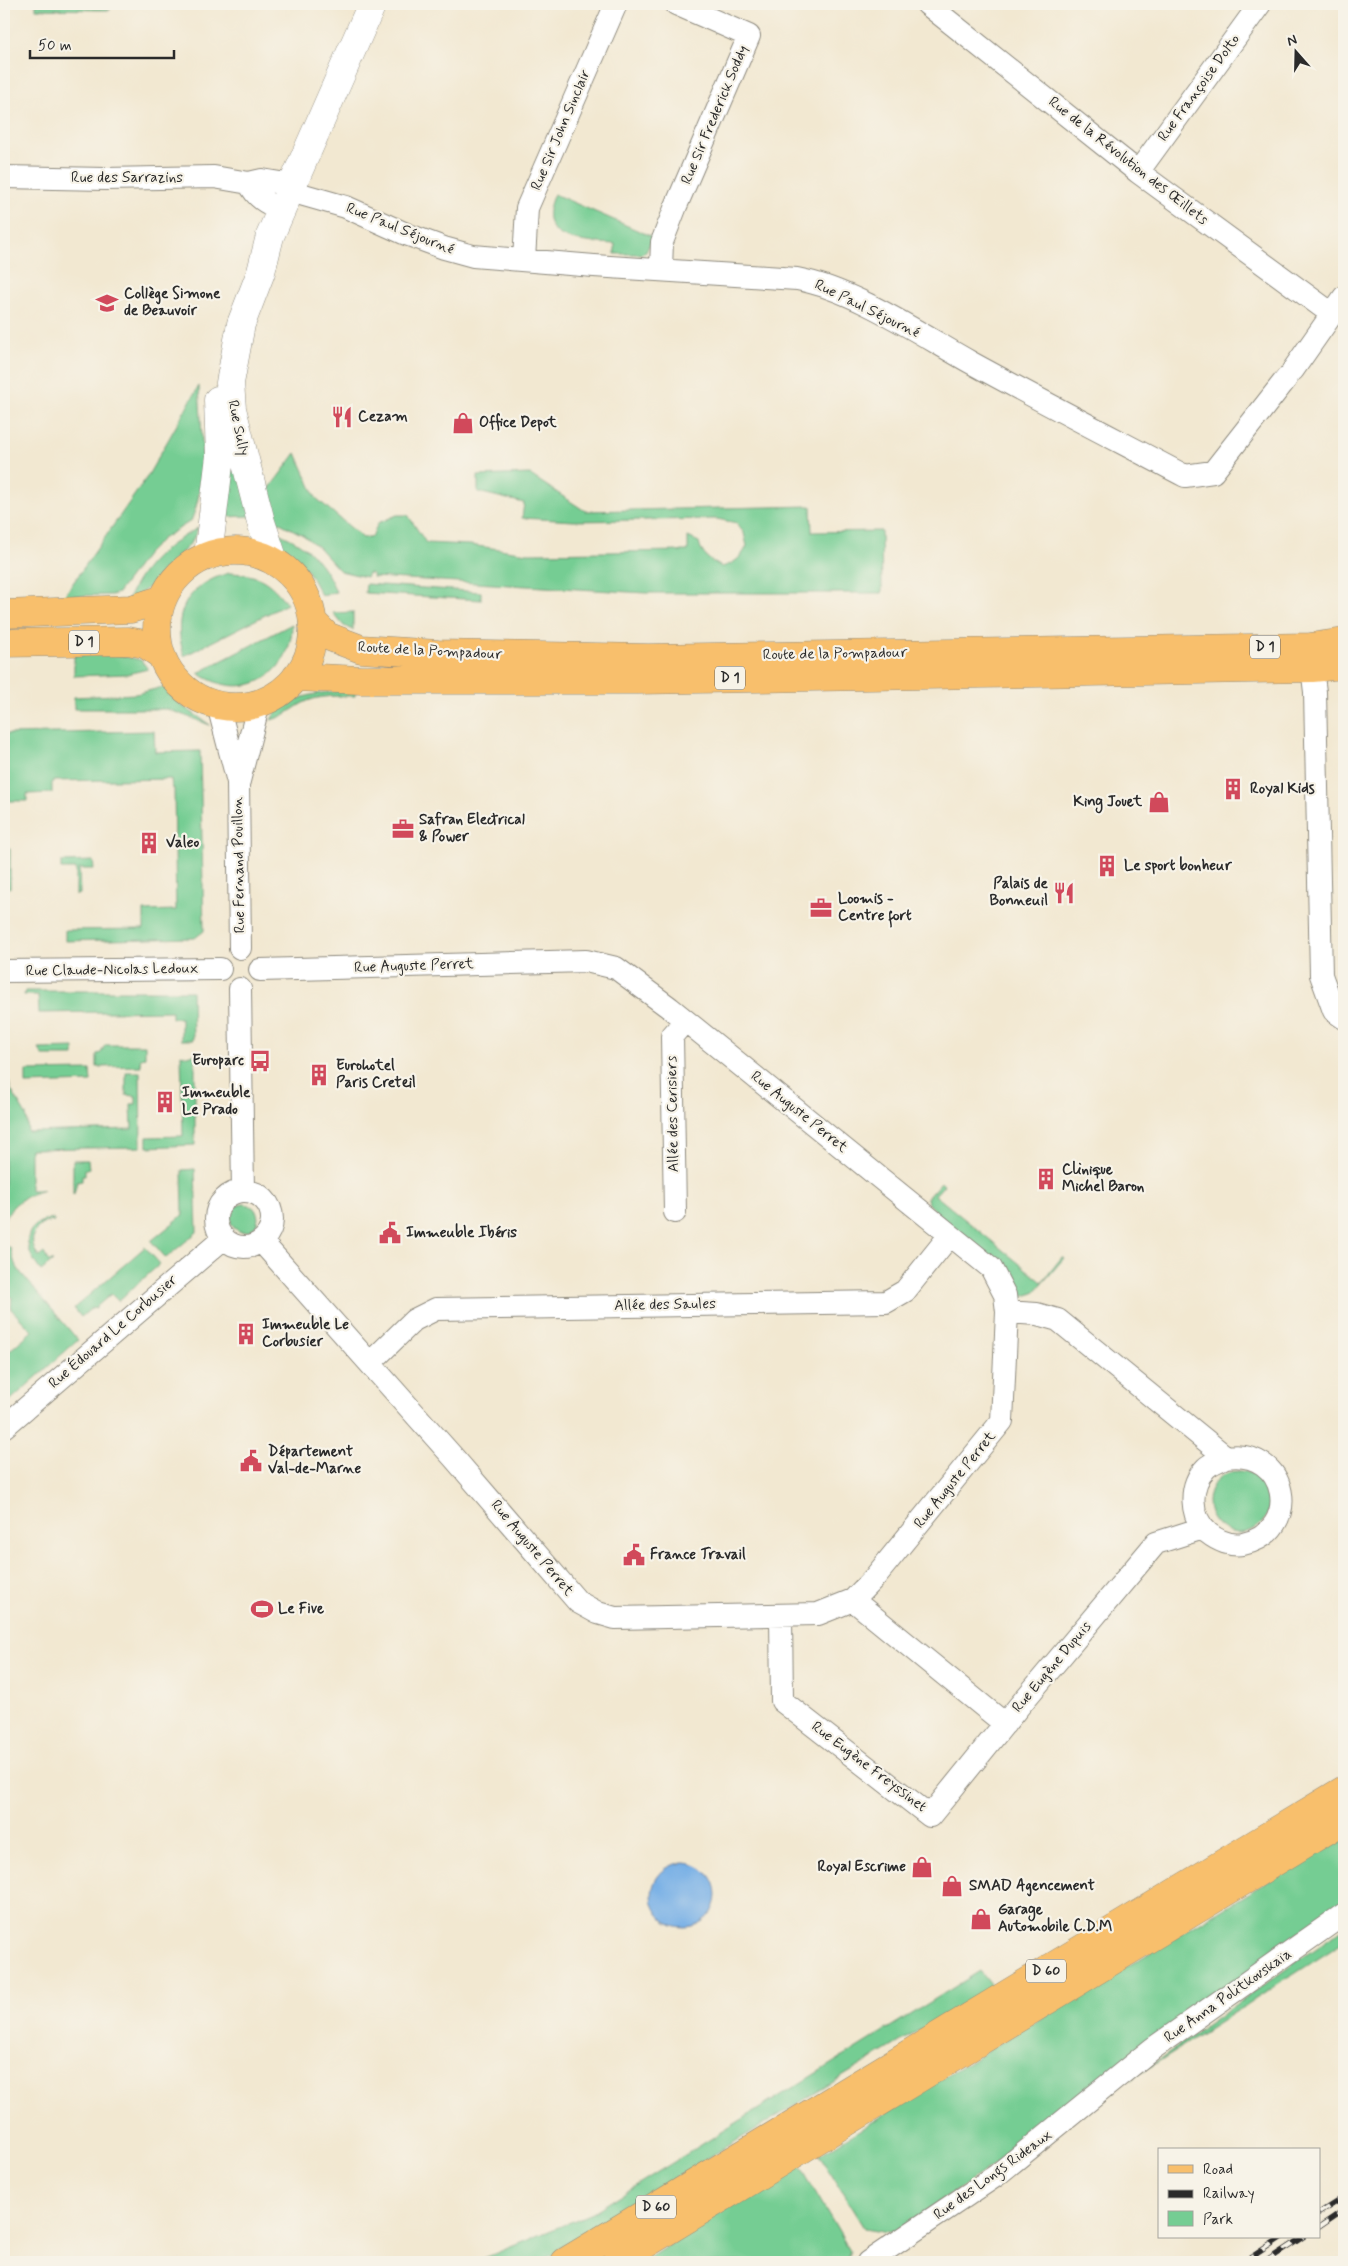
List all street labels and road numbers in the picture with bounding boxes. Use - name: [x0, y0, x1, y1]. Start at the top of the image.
- street label: Rue Françoise Dolto: [1153, 30, 1245, 146]
- street label: Rue Sir Frederick Soddy: [677, 42, 753, 188]
- street label: Rue Sir John Sinclair: [526, 66, 596, 194]
- street label: Rue de la Révolution des Œillets: [1044, 92, 1212, 230]
- street label: Rue des Sarrazins: [71, 168, 183, 188]
- street label: Rue Paul Séjourné: [343, 198, 457, 260]
- street label: Rue Paul Séjourné: [811, 275, 923, 343]
- street label: Rue Sully: [222, 398, 254, 458]
- road number: D 1: [69, 630, 99, 654]
- road number: D 1: [1250, 636, 1280, 659]
- street label: Route de la Pompadour: [357, 637, 503, 665]
- street label: Route de la Pompadour: [762, 643, 908, 665]
- road number: D 1: [715, 666, 745, 690]
- street label: Rue Fernand Pouillon: [228, 796, 250, 933]
- street label: Rue Auguste Perret: [354, 954, 474, 978]
- street label: Rue Claude-Nicolas Ledoux: [25, 958, 199, 982]
- street label: Allée des Cerisiers: [662, 1055, 684, 1172]
- street label: Rue Auguste Perret: [746, 1067, 852, 1158]
- street label: Rue Édouard Le Corbusier: [44, 1269, 182, 1393]
- street label: Allée des Saules: [614, 1294, 716, 1316]
- street label: Rue Auguste Perret: [910, 1427, 1001, 1533]
- street label: Rue Auguste Perret: [486, 1496, 578, 1600]
- street label: Rue Eugène Dupuis: [1008, 1617, 1096, 1717]
- street label: Rue Eugène Freyssinet: [807, 1717, 931, 1817]
- street label: Rue Anna Politkovskaïa: [1160, 1944, 1296, 2048]
- road number: D 60: [1026, 1960, 1066, 1982]
- street label: Rue des Longs Rideaux: [930, 2125, 1057, 2226]
- road number: D 60: [636, 2196, 676, 2218]

